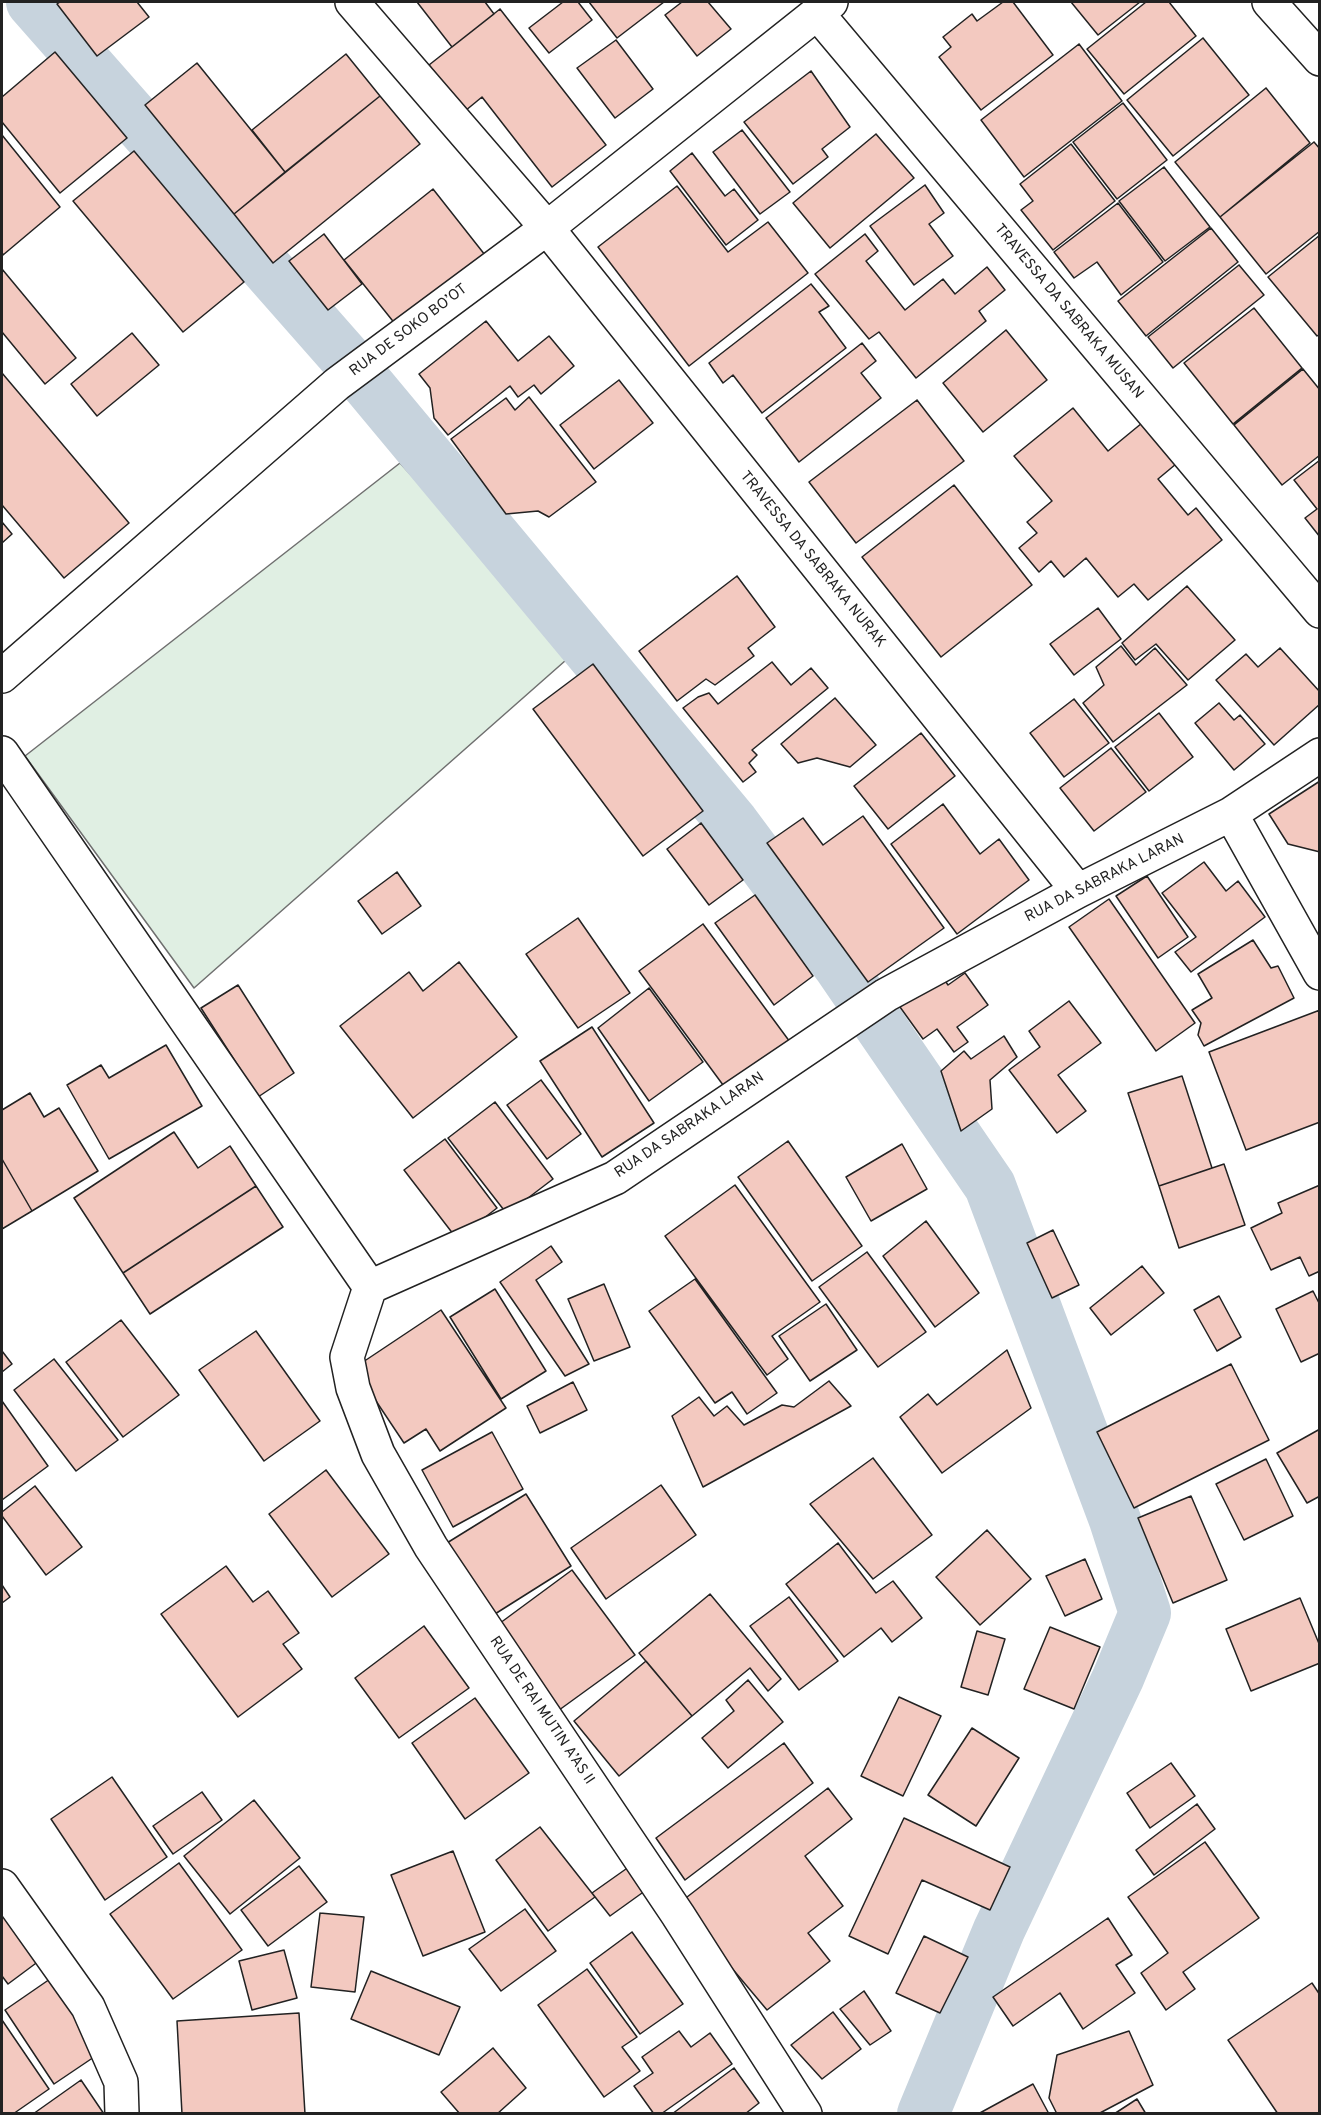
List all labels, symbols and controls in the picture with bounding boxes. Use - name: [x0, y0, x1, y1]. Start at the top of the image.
- street label: TRAVESSA DA SABRAKA MUSAN: [990, 221, 1146, 403]
- street label: RUA DE SOKO BO’OT: [347, 281, 471, 381]
- street label: TRAVESSA DA SABRAKA NURAK: [735, 468, 889, 652]
- street label: RUA DA SABRAKA LARAN: [1022, 831, 1188, 927]
- street label: RUA DA SABRAKA LARAN: [612, 1069, 768, 1183]
- street label: RUA DE RAI MUTIN A’AS II: [485, 1634, 597, 1788]

